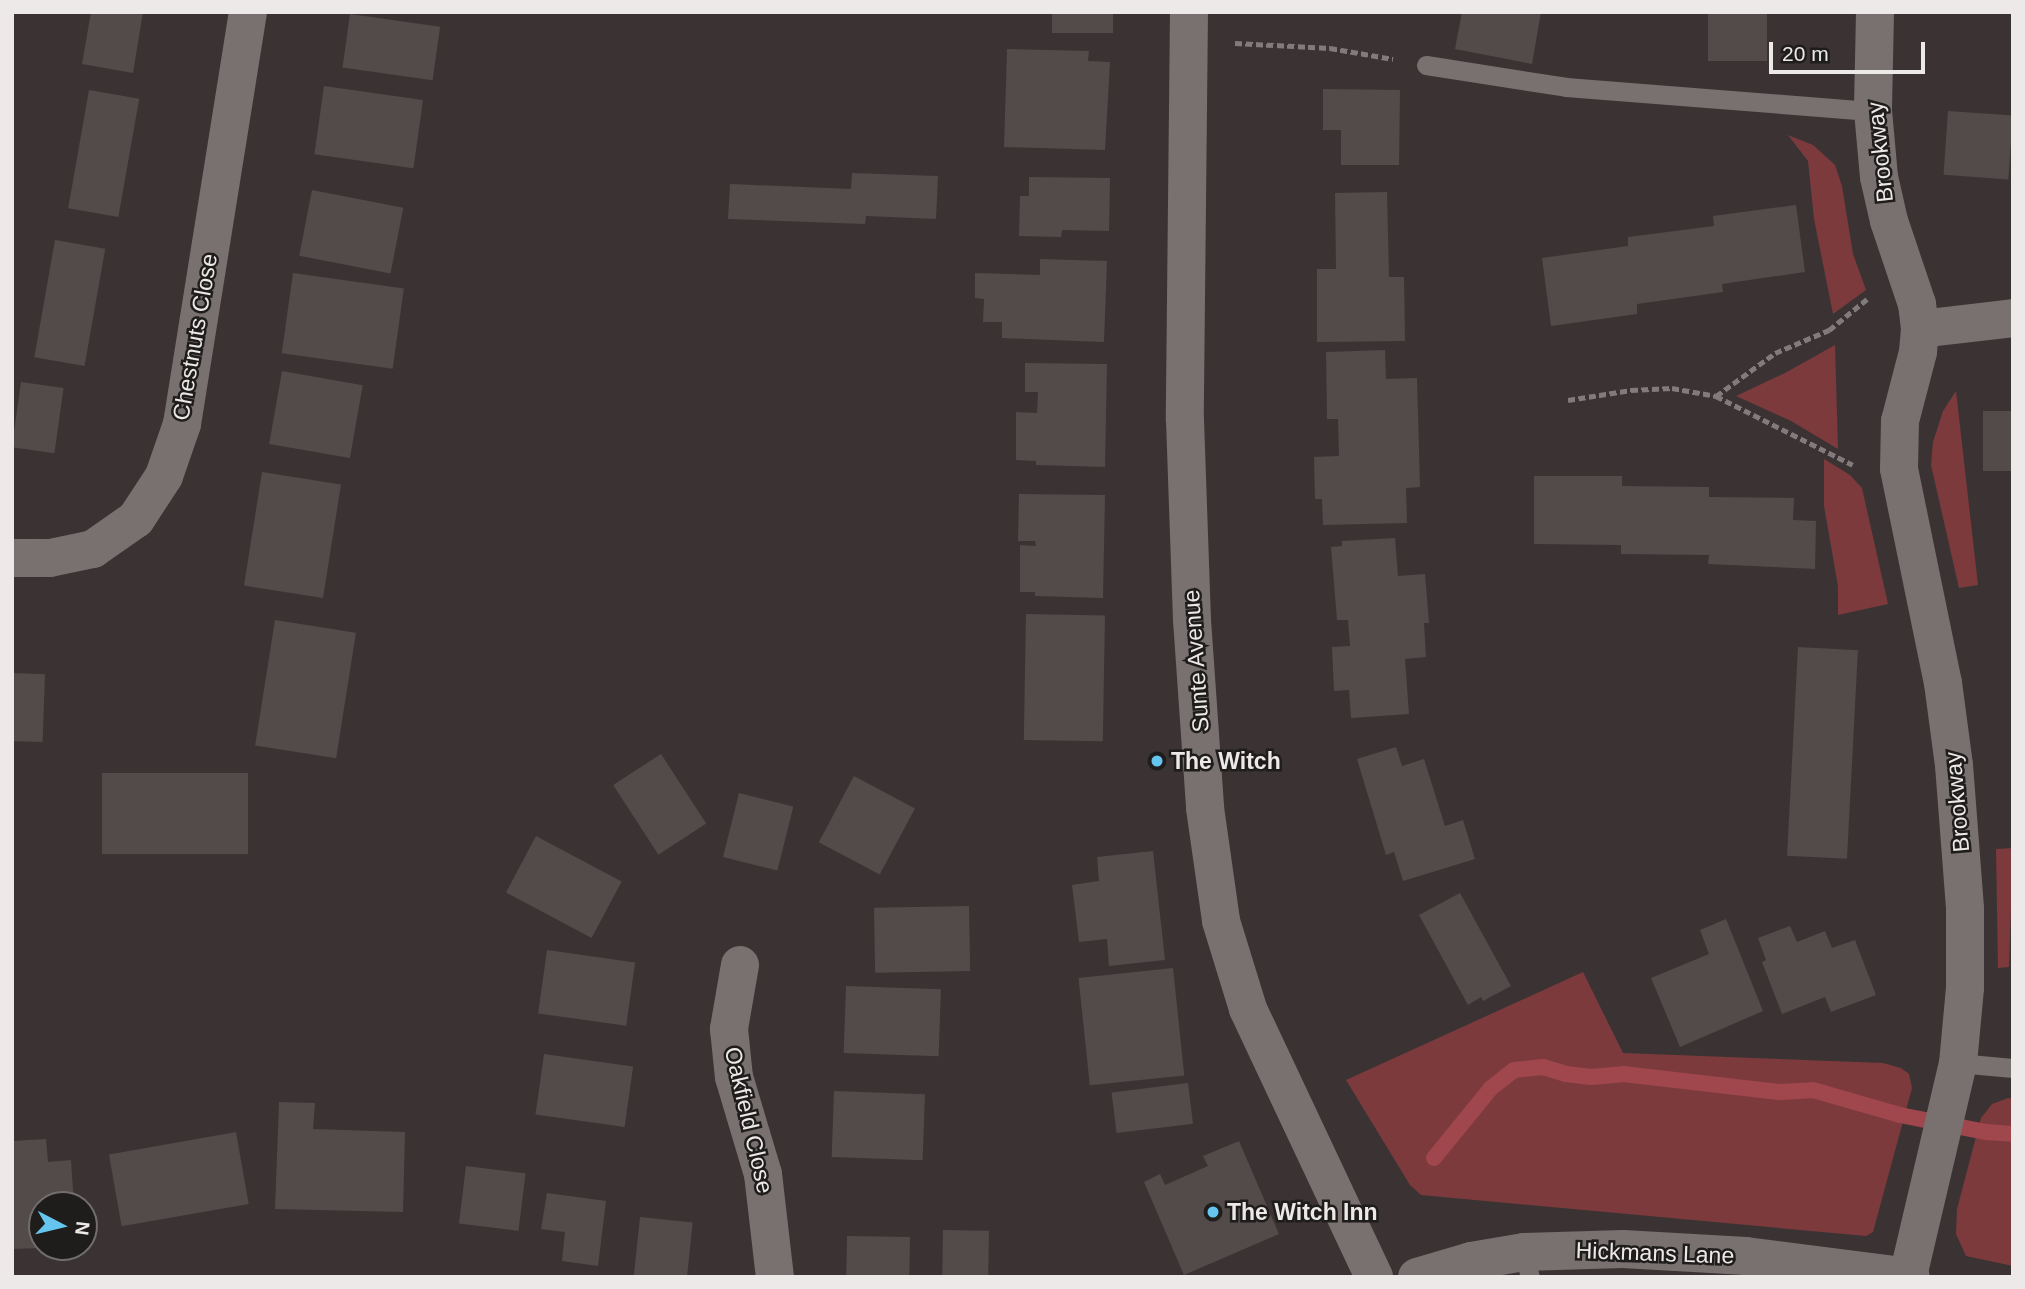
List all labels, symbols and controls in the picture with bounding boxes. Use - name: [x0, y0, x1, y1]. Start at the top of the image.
- scale bar: [1773, 28, 1929, 72]
- text: 20 m: [1782, 42, 1829, 65]
- street label: Brookway: [1861, 100, 1899, 204]
- street label: Chestnuts Close: [167, 252, 223, 422]
- street label: Sunte Avenue: [1177, 588, 1215, 734]
- place label: The Witch: [1171, 747, 1281, 775]
- street label: Brookway: [1939, 750, 1975, 854]
- marker: The Witch: [1149, 753, 1165, 769]
- street label: Oakfield Close: [719, 1044, 779, 1196]
- north arrow: [28, 1191, 98, 1261]
- place label: The Witch Inn: [1227, 1198, 1378, 1226]
- marker: The Witch Inn: [1205, 1204, 1221, 1220]
- text: N: [71, 1220, 94, 1236]
- street label: Hickmans Lane: [1575, 1236, 1735, 1270]

